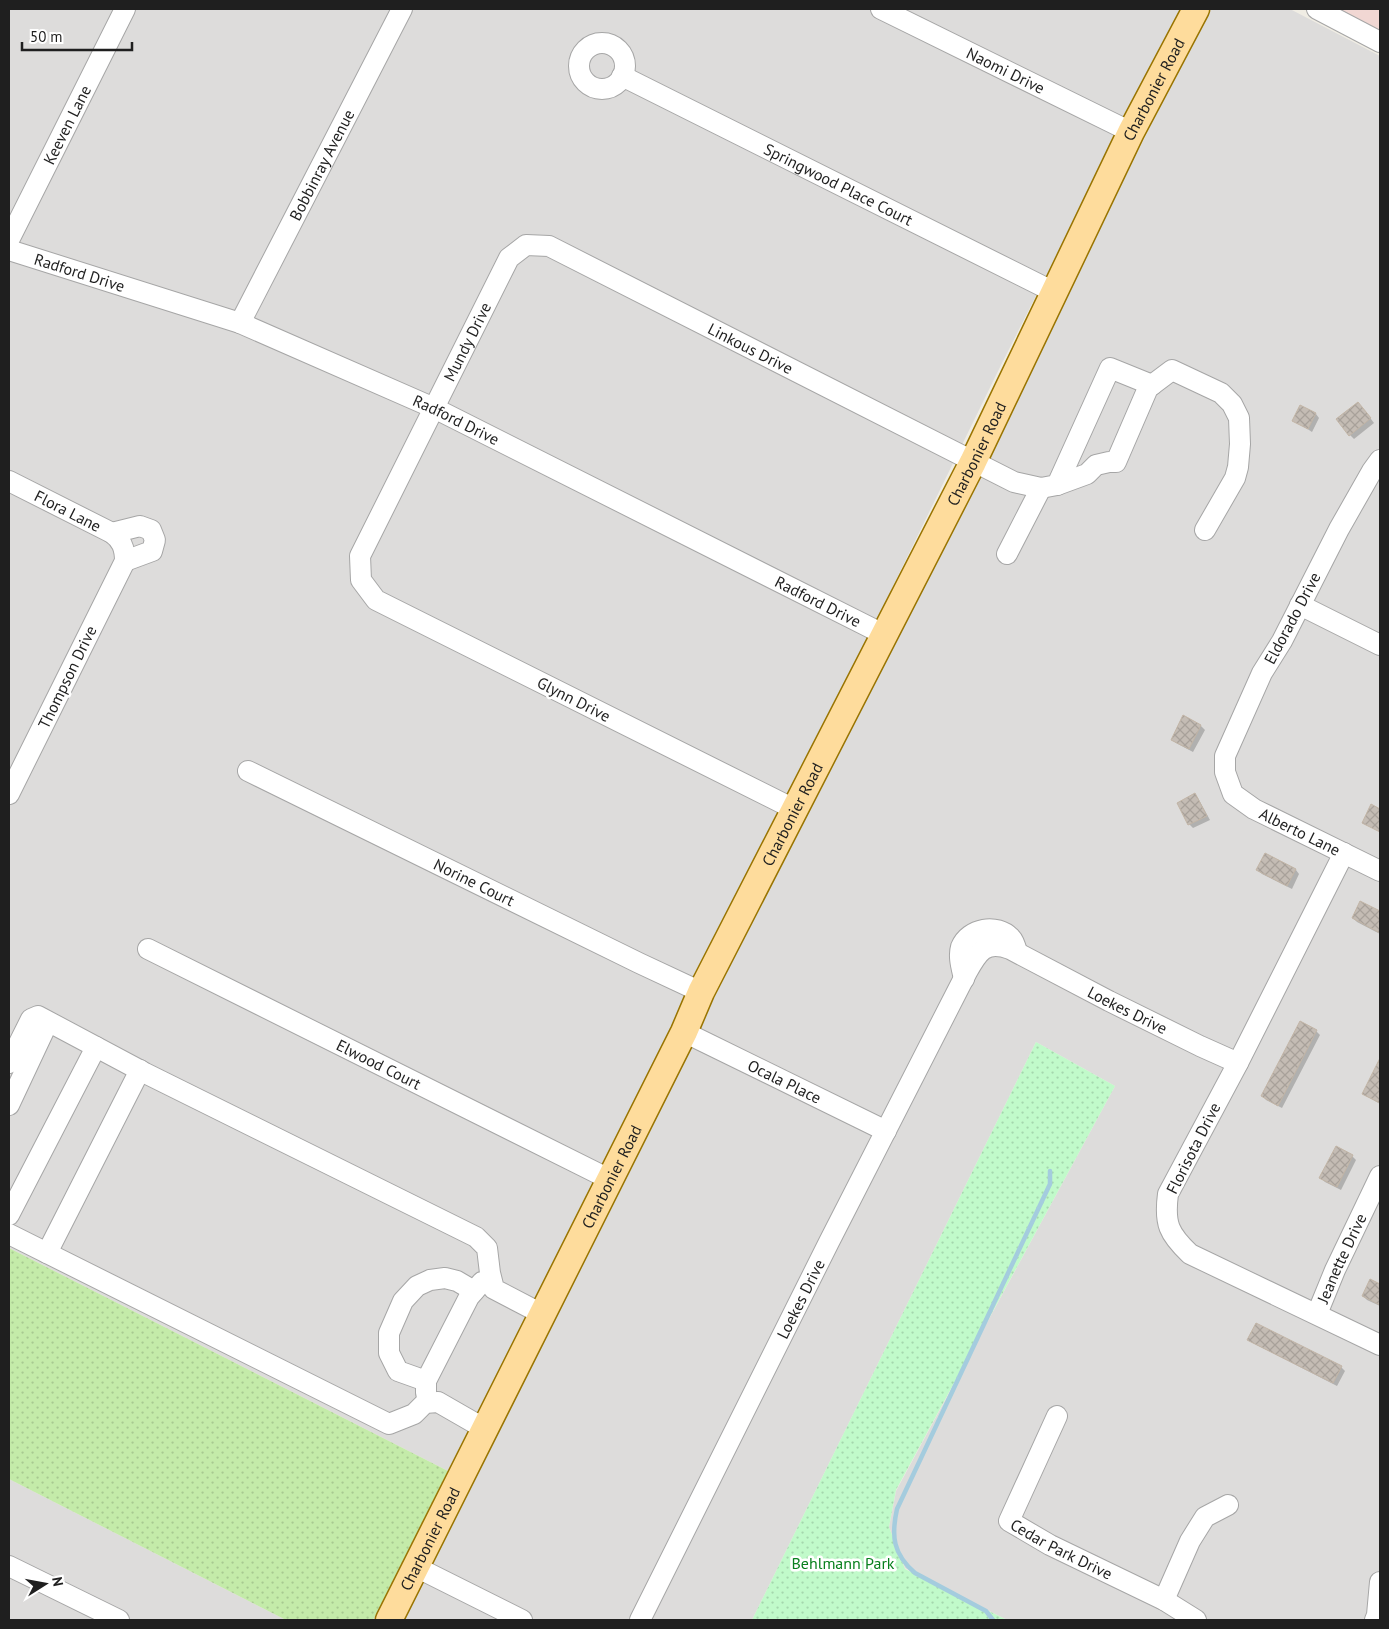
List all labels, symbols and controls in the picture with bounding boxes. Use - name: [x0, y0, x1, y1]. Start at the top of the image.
- scale bar: [22, 20, 132, 52]
- text: 50 m: [30, 27, 63, 46]
- street label: Charbonier Road: [1118, 35, 1189, 144]
- street label: Naomi Drive: [963, 43, 1048, 98]
- street label: Keeven Lane: [39, 82, 95, 168]
- street label: Bobbinray Avenue: [285, 106, 359, 224]
- street label: Springwood Place Court: [761, 139, 917, 230]
- street label: Radford Drive: [32, 249, 127, 296]
- street label: Mundy Drive: [439, 299, 495, 384]
- street label: Linkous Drive: [705, 318, 797, 378]
- street label: Radford Drive: [410, 390, 503, 449]
- street label: Charbonier Road: [942, 398, 1010, 509]
- street label: Flora Lane: [31, 486, 105, 536]
- street label: Eldorado Drive: [1259, 569, 1325, 667]
- street label: Radford Drive: [772, 571, 864, 631]
- street label: Thompson Drive: [33, 622, 101, 732]
- street label: Glynn Drive: [534, 672, 614, 726]
- street label: Charbonier Road: [757, 759, 827, 869]
- street label: Alberto Lane: [1256, 803, 1344, 860]
- street label: Norine Court: [431, 854, 518, 911]
- street label: Loekes Drive: [1084, 982, 1171, 1038]
- street label: Elwood Court: [333, 1035, 425, 1094]
- street label: Ocala Place: [744, 1055, 825, 1108]
- street label: Florisota Drive: [1161, 1099, 1225, 1197]
- street label: Charbonier Road: [577, 1122, 646, 1232]
- street label: Jeanette Drive: [1312, 1210, 1371, 1307]
- street label: Loekes Drive: [772, 1256, 829, 1342]
- street label: Charbonier Road: [395, 1484, 464, 1594]
- street label: Cedar Park Drive: [1007, 1514, 1116, 1584]
- park label: Behlmann Park: [791, 1553, 895, 1573]
- north arrow: [20, 1559, 70, 1609]
- text: N: [48, 1575, 67, 1588]

